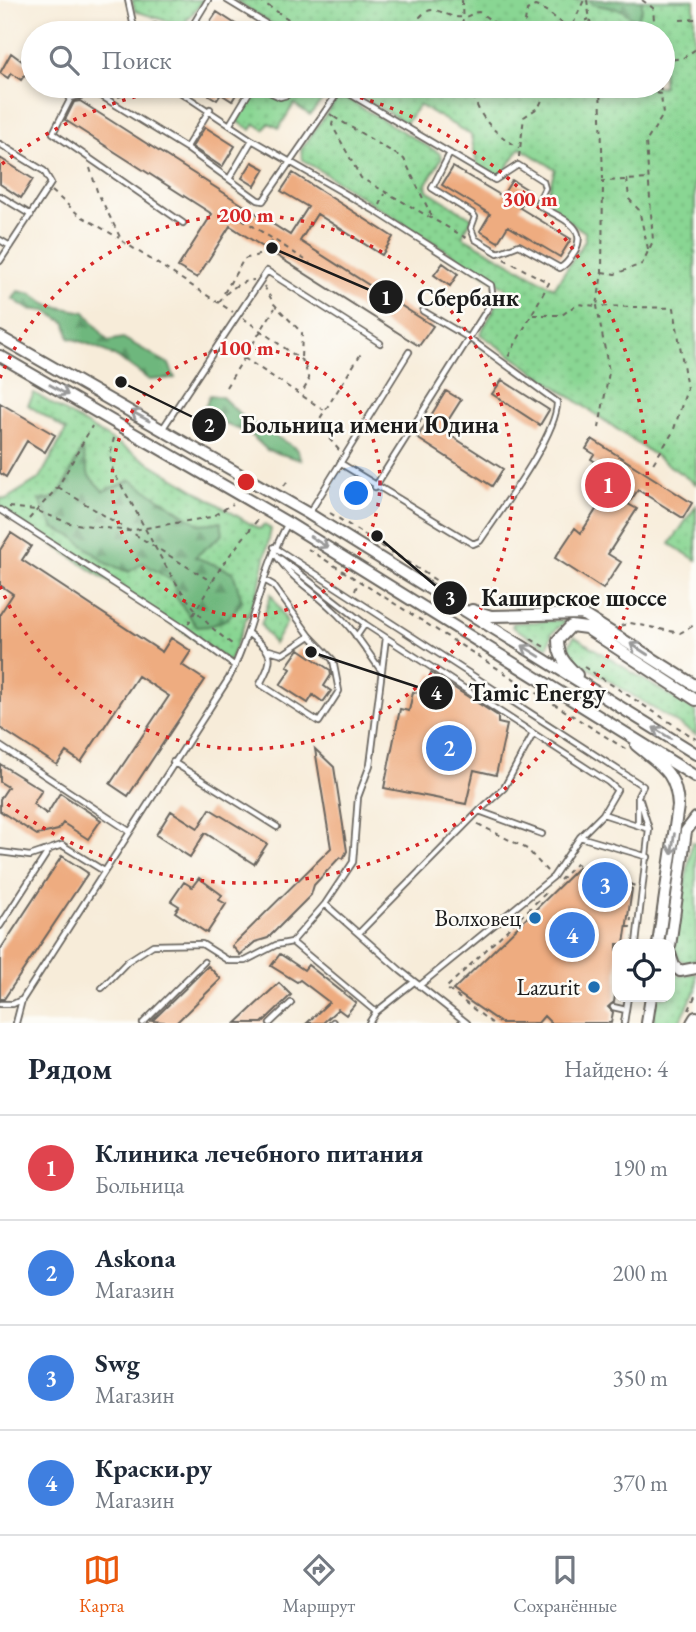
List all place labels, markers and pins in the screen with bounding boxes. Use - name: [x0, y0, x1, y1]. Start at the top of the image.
- callout: Сбербанк: [369, 275, 533, 320]
- callout: Больница имени Юдина: [192, 402, 513, 447]
- pin: 1: [585, 459, 631, 511]
- centre of rings: [234, 470, 258, 494]
- callout: Каширское шоссе: [432, 575, 681, 620]
- callout: Tamic Energy: [419, 670, 620, 715]
- pin: 2: [426, 722, 472, 774]
- pin: 3: [582, 859, 628, 911]
- place label: Волховец: [434, 903, 521, 933]
- pin: 4: [549, 909, 595, 961]
- marker: Волховец: [527, 910, 543, 926]
- place label: Lazurit: [517, 972, 581, 1002]
- marker: Lazurit: [586, 979, 602, 995]

